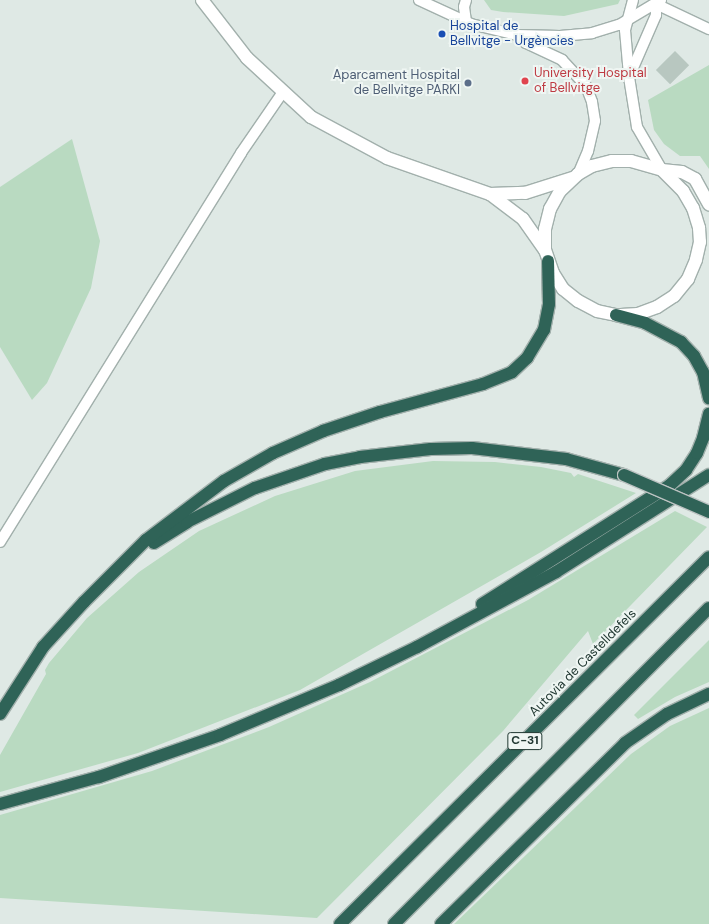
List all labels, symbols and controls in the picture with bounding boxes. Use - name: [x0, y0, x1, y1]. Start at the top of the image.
- place label: Hospital de Bellvitge - Urgències: [450, 19, 574, 50]
- marker: Hospital de Bellvitge - Urgències: [437, 29, 447, 39]
- place label: University Hospital of Bellvitge: [534, 66, 647, 97]
- place label: Aparcament Hospital de Bellvitge PARKI: [333, 68, 460, 99]
- marker: University Hospital of Bellvitge: [519, 75, 531, 87]
- marker: Aparcament Hospital de Bellvitge PARKI: [463, 78, 473, 88]
- street label: Autovia de Castelldefels: [526, 606, 640, 720]
- road number: C-31: [507, 731, 543, 751]

